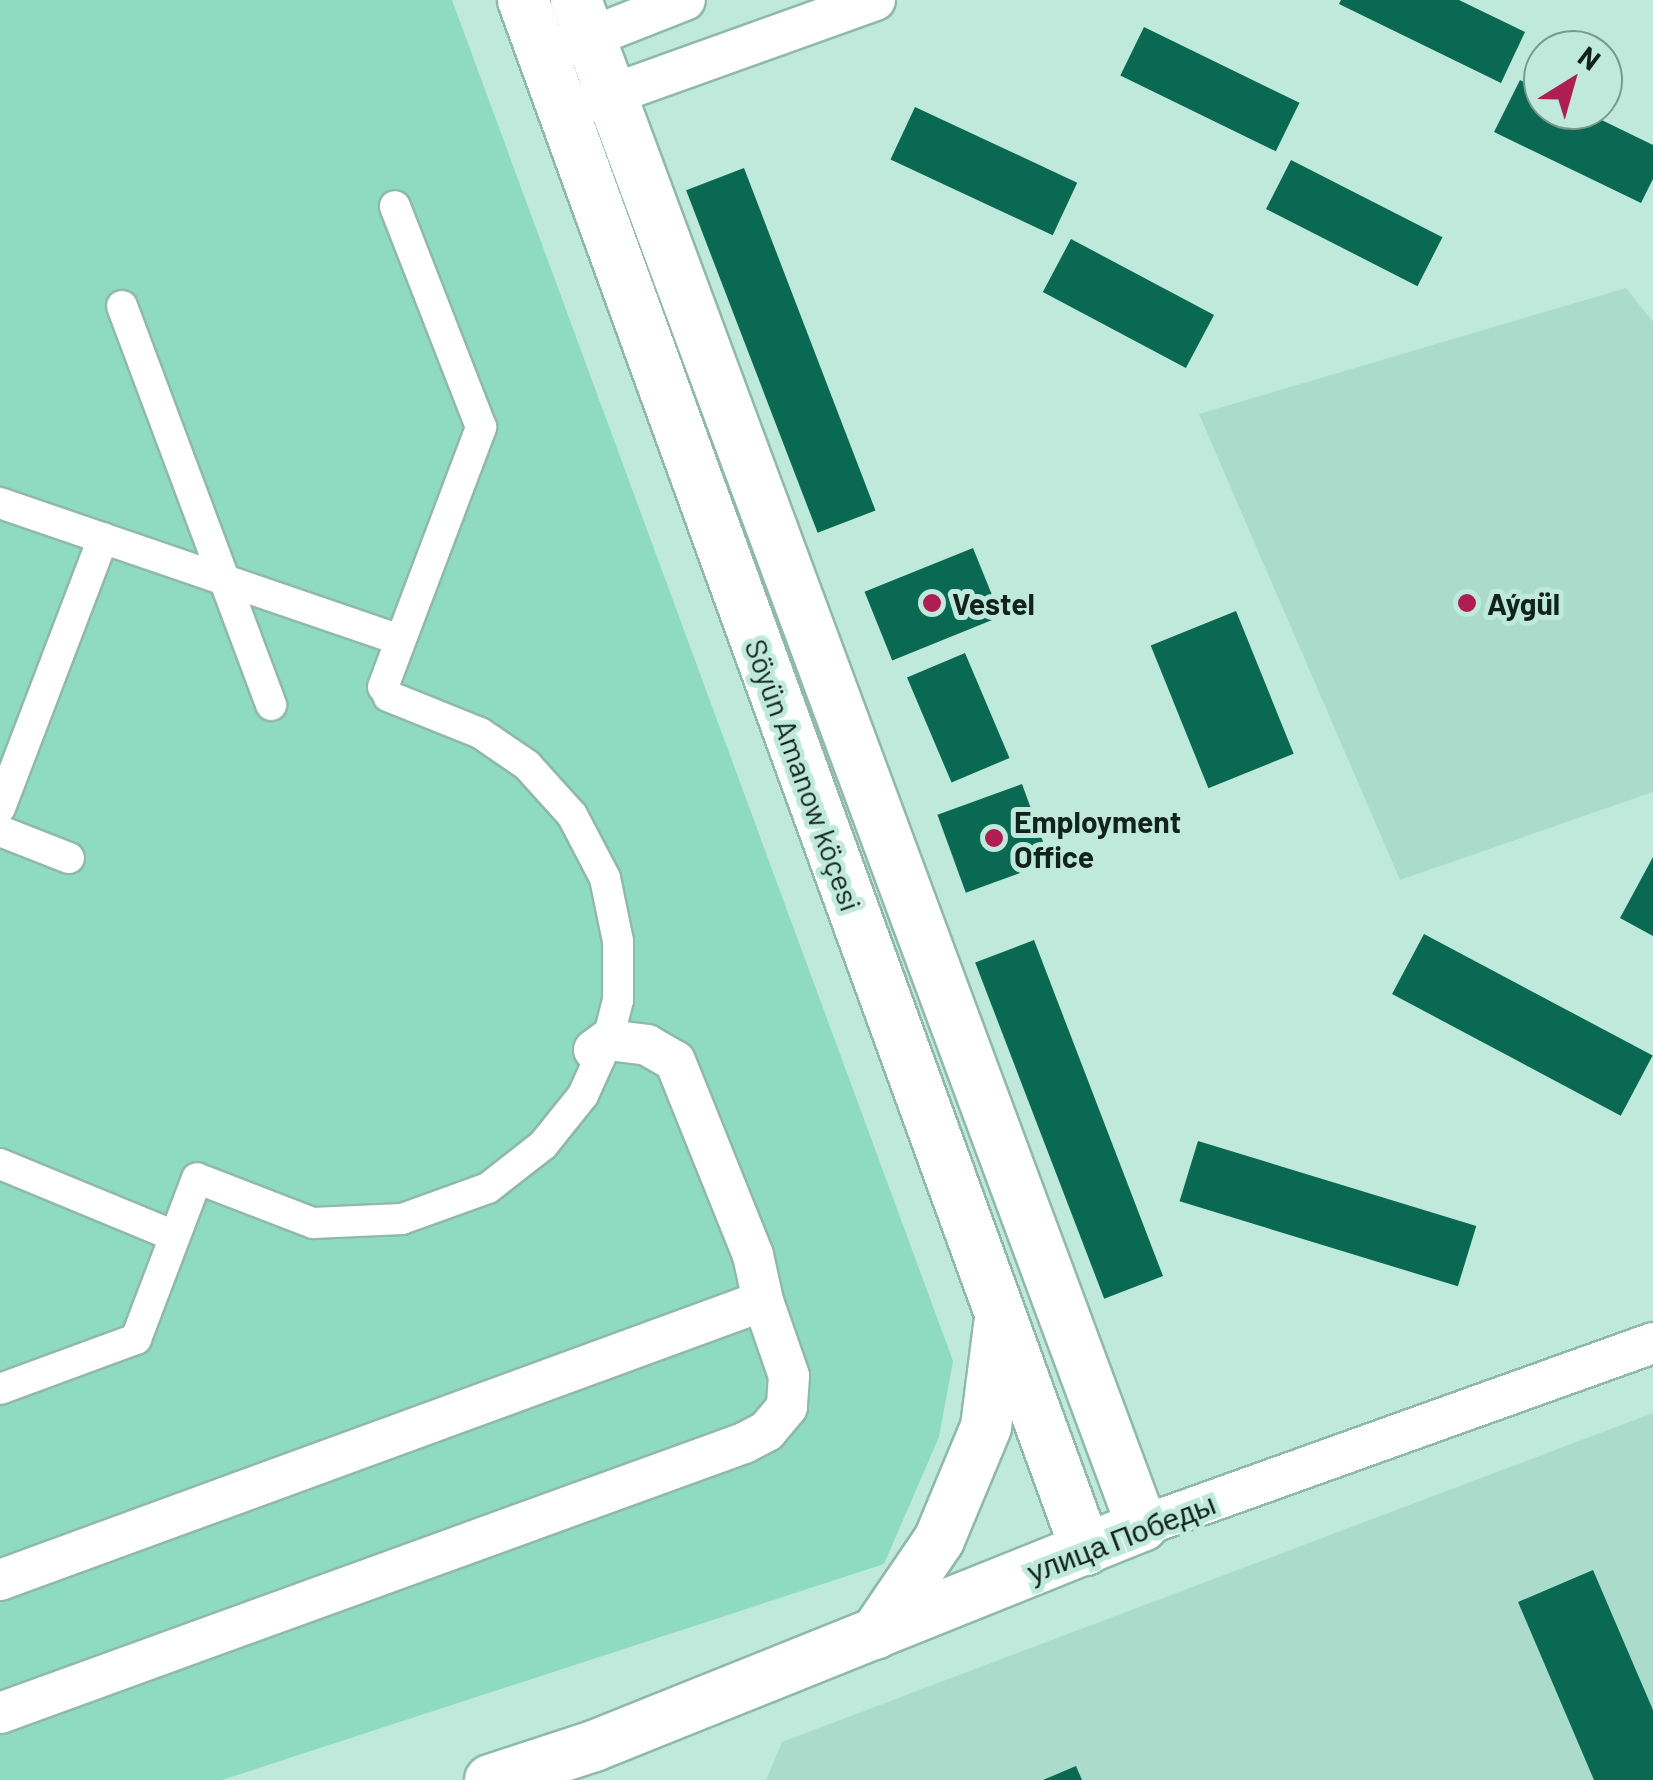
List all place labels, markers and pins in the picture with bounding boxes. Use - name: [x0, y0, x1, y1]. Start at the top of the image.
- place label: Vestel: [952, 585, 1035, 621]
- place label: Aýgül: [1487, 585, 1560, 621]
- marker: Vestel: [921, 592, 943, 614]
- marker: Aýgül: [1456, 592, 1478, 614]
- place label: Employment Office: [1014, 803, 1181, 874]
- marker: Employment Office: [983, 827, 1005, 849]

